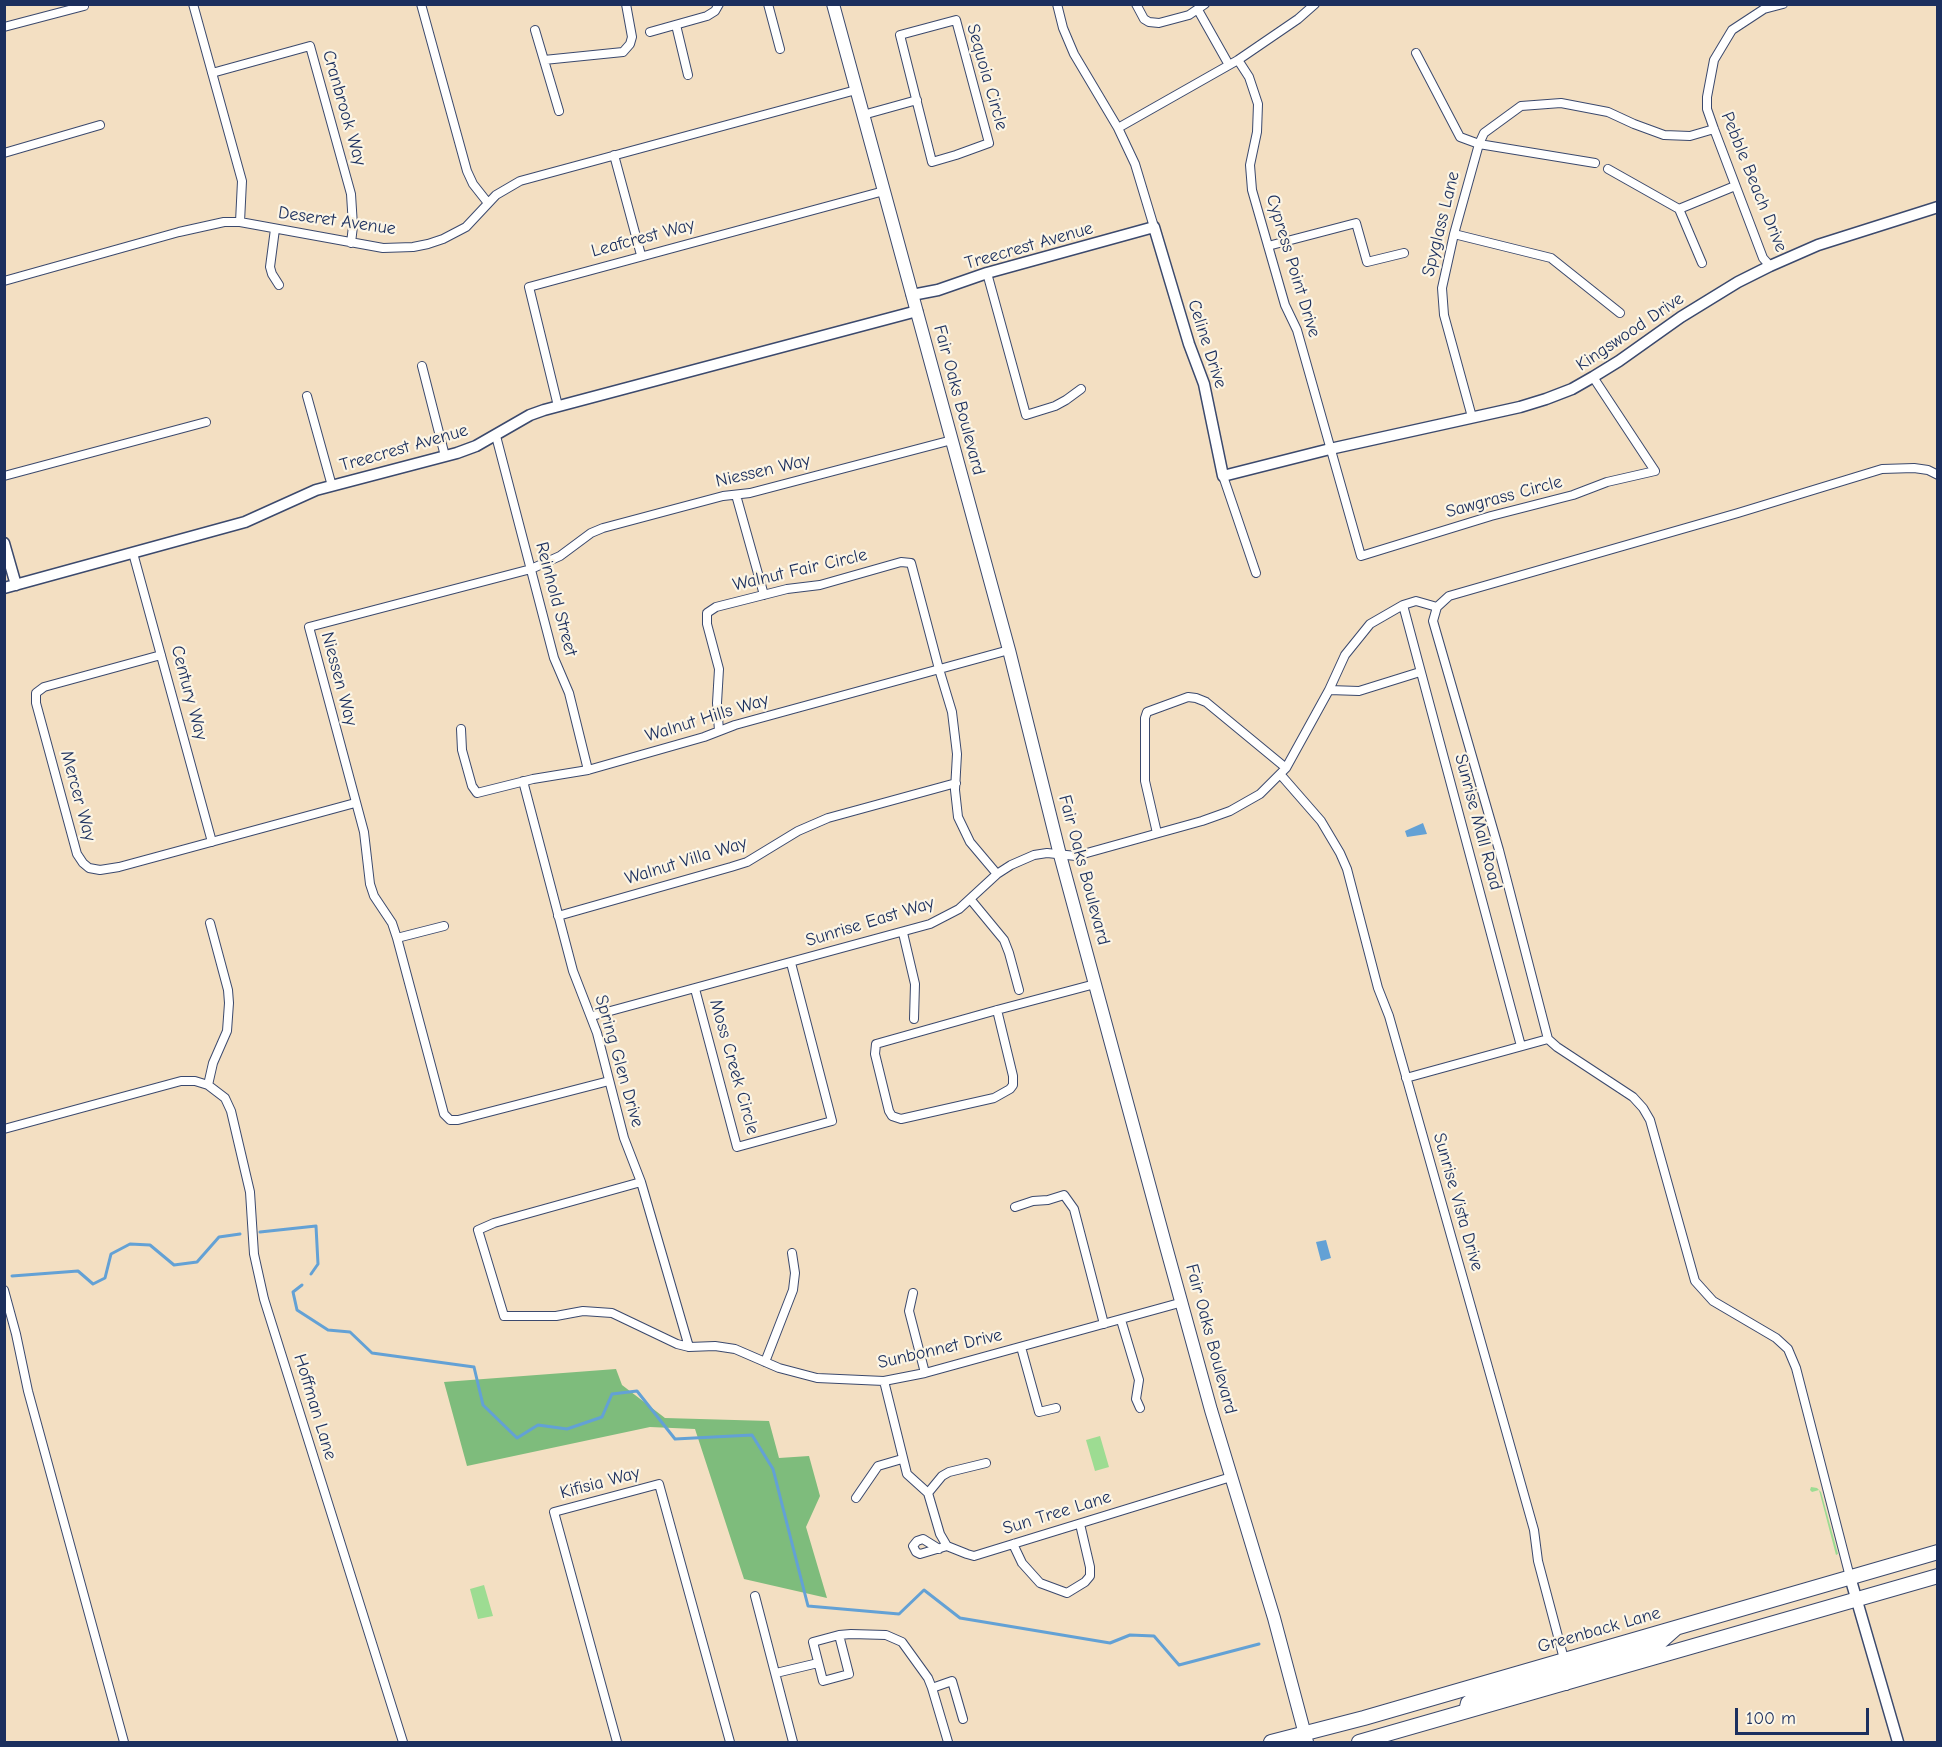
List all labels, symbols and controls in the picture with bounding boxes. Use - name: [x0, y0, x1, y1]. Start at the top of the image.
- street label: Sequoia Circle: [961, 21, 1013, 133]
- street label: Cranbrook Way: [317, 48, 371, 168]
- street label: Pebble Beach Drive: [1716, 109, 1792, 255]
- street label: Spyglass Lane: [1417, 169, 1465, 279]
- street label: Cypress Point Drive: [1261, 192, 1325, 340]
- street label: Deseret Avenue: [277, 202, 397, 240]
- street label: Leafcrest Way: [589, 214, 697, 262]
- street label: Treecrest Avenue: [962, 217, 1096, 275]
- street label: Kingswood Drive: [1572, 288, 1688, 376]
- street label: Celine Drive: [1183, 297, 1231, 391]
- street label: Fair Oaks Boulevard: [929, 323, 989, 477]
- street label: Treecrest Avenue: [337, 419, 471, 477]
- street label: Niessen Way: [714, 450, 812, 492]
- street label: Sawgrass Circle: [1443, 471, 1565, 523]
- street label: Reinhold Street: [530, 540, 582, 658]
- street label: Walnut Fair Circle: [731, 544, 869, 596]
- street label: Niessen Way: [316, 630, 362, 728]
- street label: Century Way: [166, 643, 212, 743]
- street label: Walnut Hills Way: [643, 689, 771, 747]
- street label: Mercer Way: [55, 748, 101, 844]
- street label: Sunrise Mall Road: [1449, 752, 1507, 892]
- street label: Fair Oaks Boulevard: [1054, 793, 1114, 947]
- street label: Walnut Villa Way: [622, 832, 750, 890]
- street label: Sunrise East Way: [803, 892, 937, 952]
- street label: Spring Glen Drive: [590, 992, 648, 1130]
- street label: Moss Creek Circle: [704, 997, 764, 1137]
- street label: Sunrise Vista Drive: [1428, 1130, 1488, 1274]
- street label: Fair Oaks Boulevard: [1181, 1262, 1241, 1416]
- street label: Sunbonnet Drive: [876, 1324, 1004, 1374]
- street label: Hoffman Lane: [289, 1351, 341, 1463]
- street label: Kifisia Way: [558, 1462, 642, 1504]
- street label: Sun Tree Lane: [1000, 1486, 1114, 1540]
- street label: Greenback Lane: [1535, 1602, 1663, 1658]
- scale bar: [1738, 1696, 1872, 1734]
- text: 100 m: [1746, 1708, 1796, 1729]

